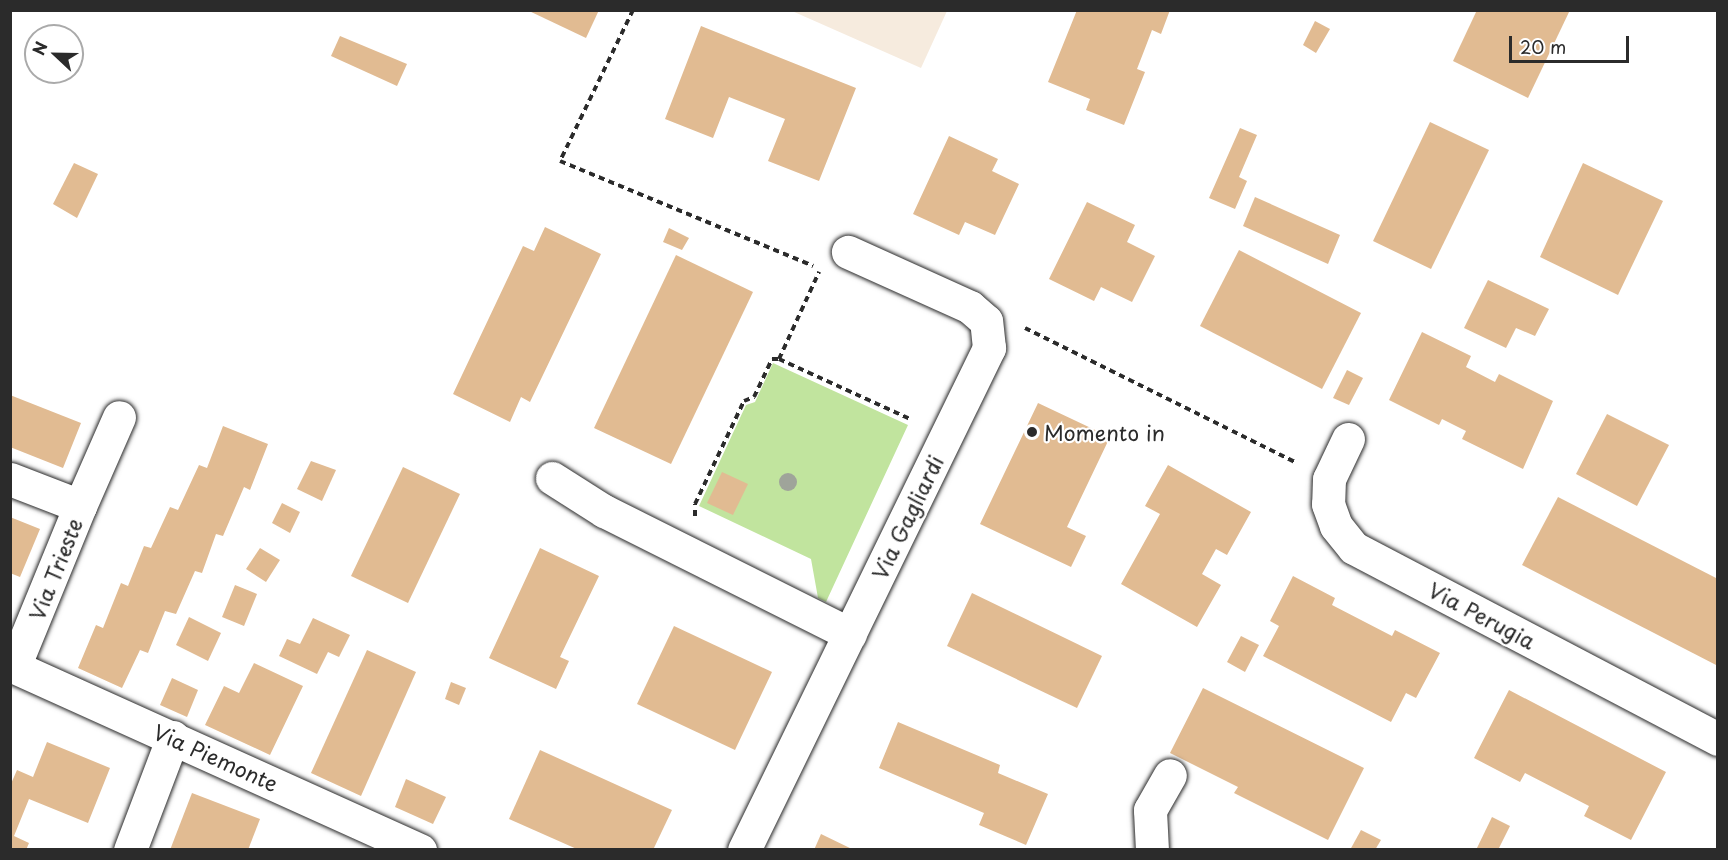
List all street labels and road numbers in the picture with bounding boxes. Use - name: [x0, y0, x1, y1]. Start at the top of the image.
- street label: Via Gagliardi: [866, 451, 948, 583]
- street label: Via Trieste: [23, 515, 87, 623]
- street label: Via Perugia: [1425, 577, 1539, 653]
- street label: Via Piemonte: [150, 718, 282, 796]

